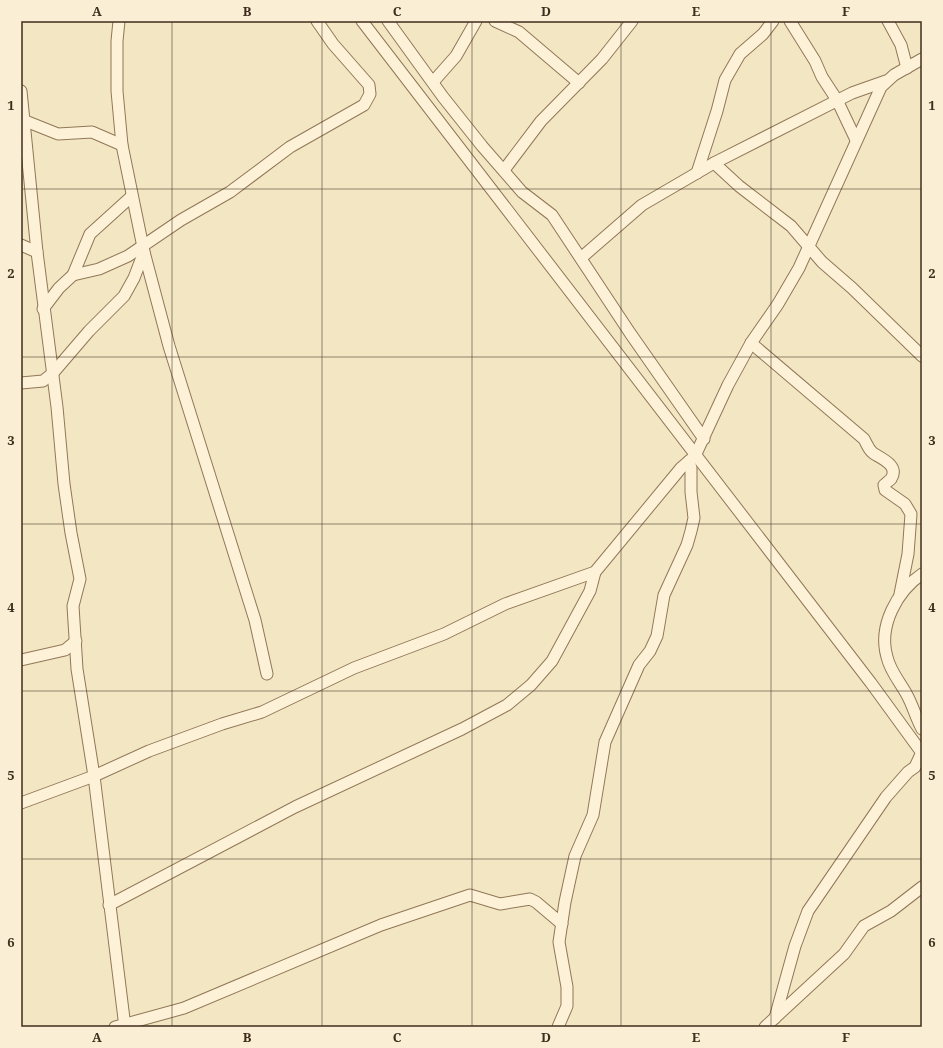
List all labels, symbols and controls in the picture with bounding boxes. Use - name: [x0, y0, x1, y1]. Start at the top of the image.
- text: A: [92, 2, 102, 20]
- text: B: [243, 2, 252, 20]
- text: C: [393, 2, 402, 20]
- text: D: [541, 2, 551, 20]
- text: E: [692, 2, 701, 20]
- text: F: [842, 2, 850, 20]
- text: 1: [7, 96, 15, 114]
- text: 1: [928, 96, 936, 114]
- text: 2: [7, 264, 15, 282]
- text: 2: [928, 264, 936, 282]
- text: 3: [7, 431, 15, 449]
- text: 3: [928, 431, 936, 449]
- text: 4: [7, 598, 15, 616]
- text: 4: [928, 598, 936, 616]
- text: 5: [7, 766, 15, 784]
- text: 5: [928, 766, 936, 784]
- text: 6: [7, 933, 15, 951]
- text: 6: [928, 933, 936, 951]
- text: A: [92, 1028, 102, 1046]
- text: B: [243, 1028, 252, 1046]
- text: C: [393, 1028, 402, 1046]
- text: D: [541, 1028, 551, 1046]
- text: E: [692, 1028, 701, 1046]
- text: F: [842, 1028, 850, 1046]

